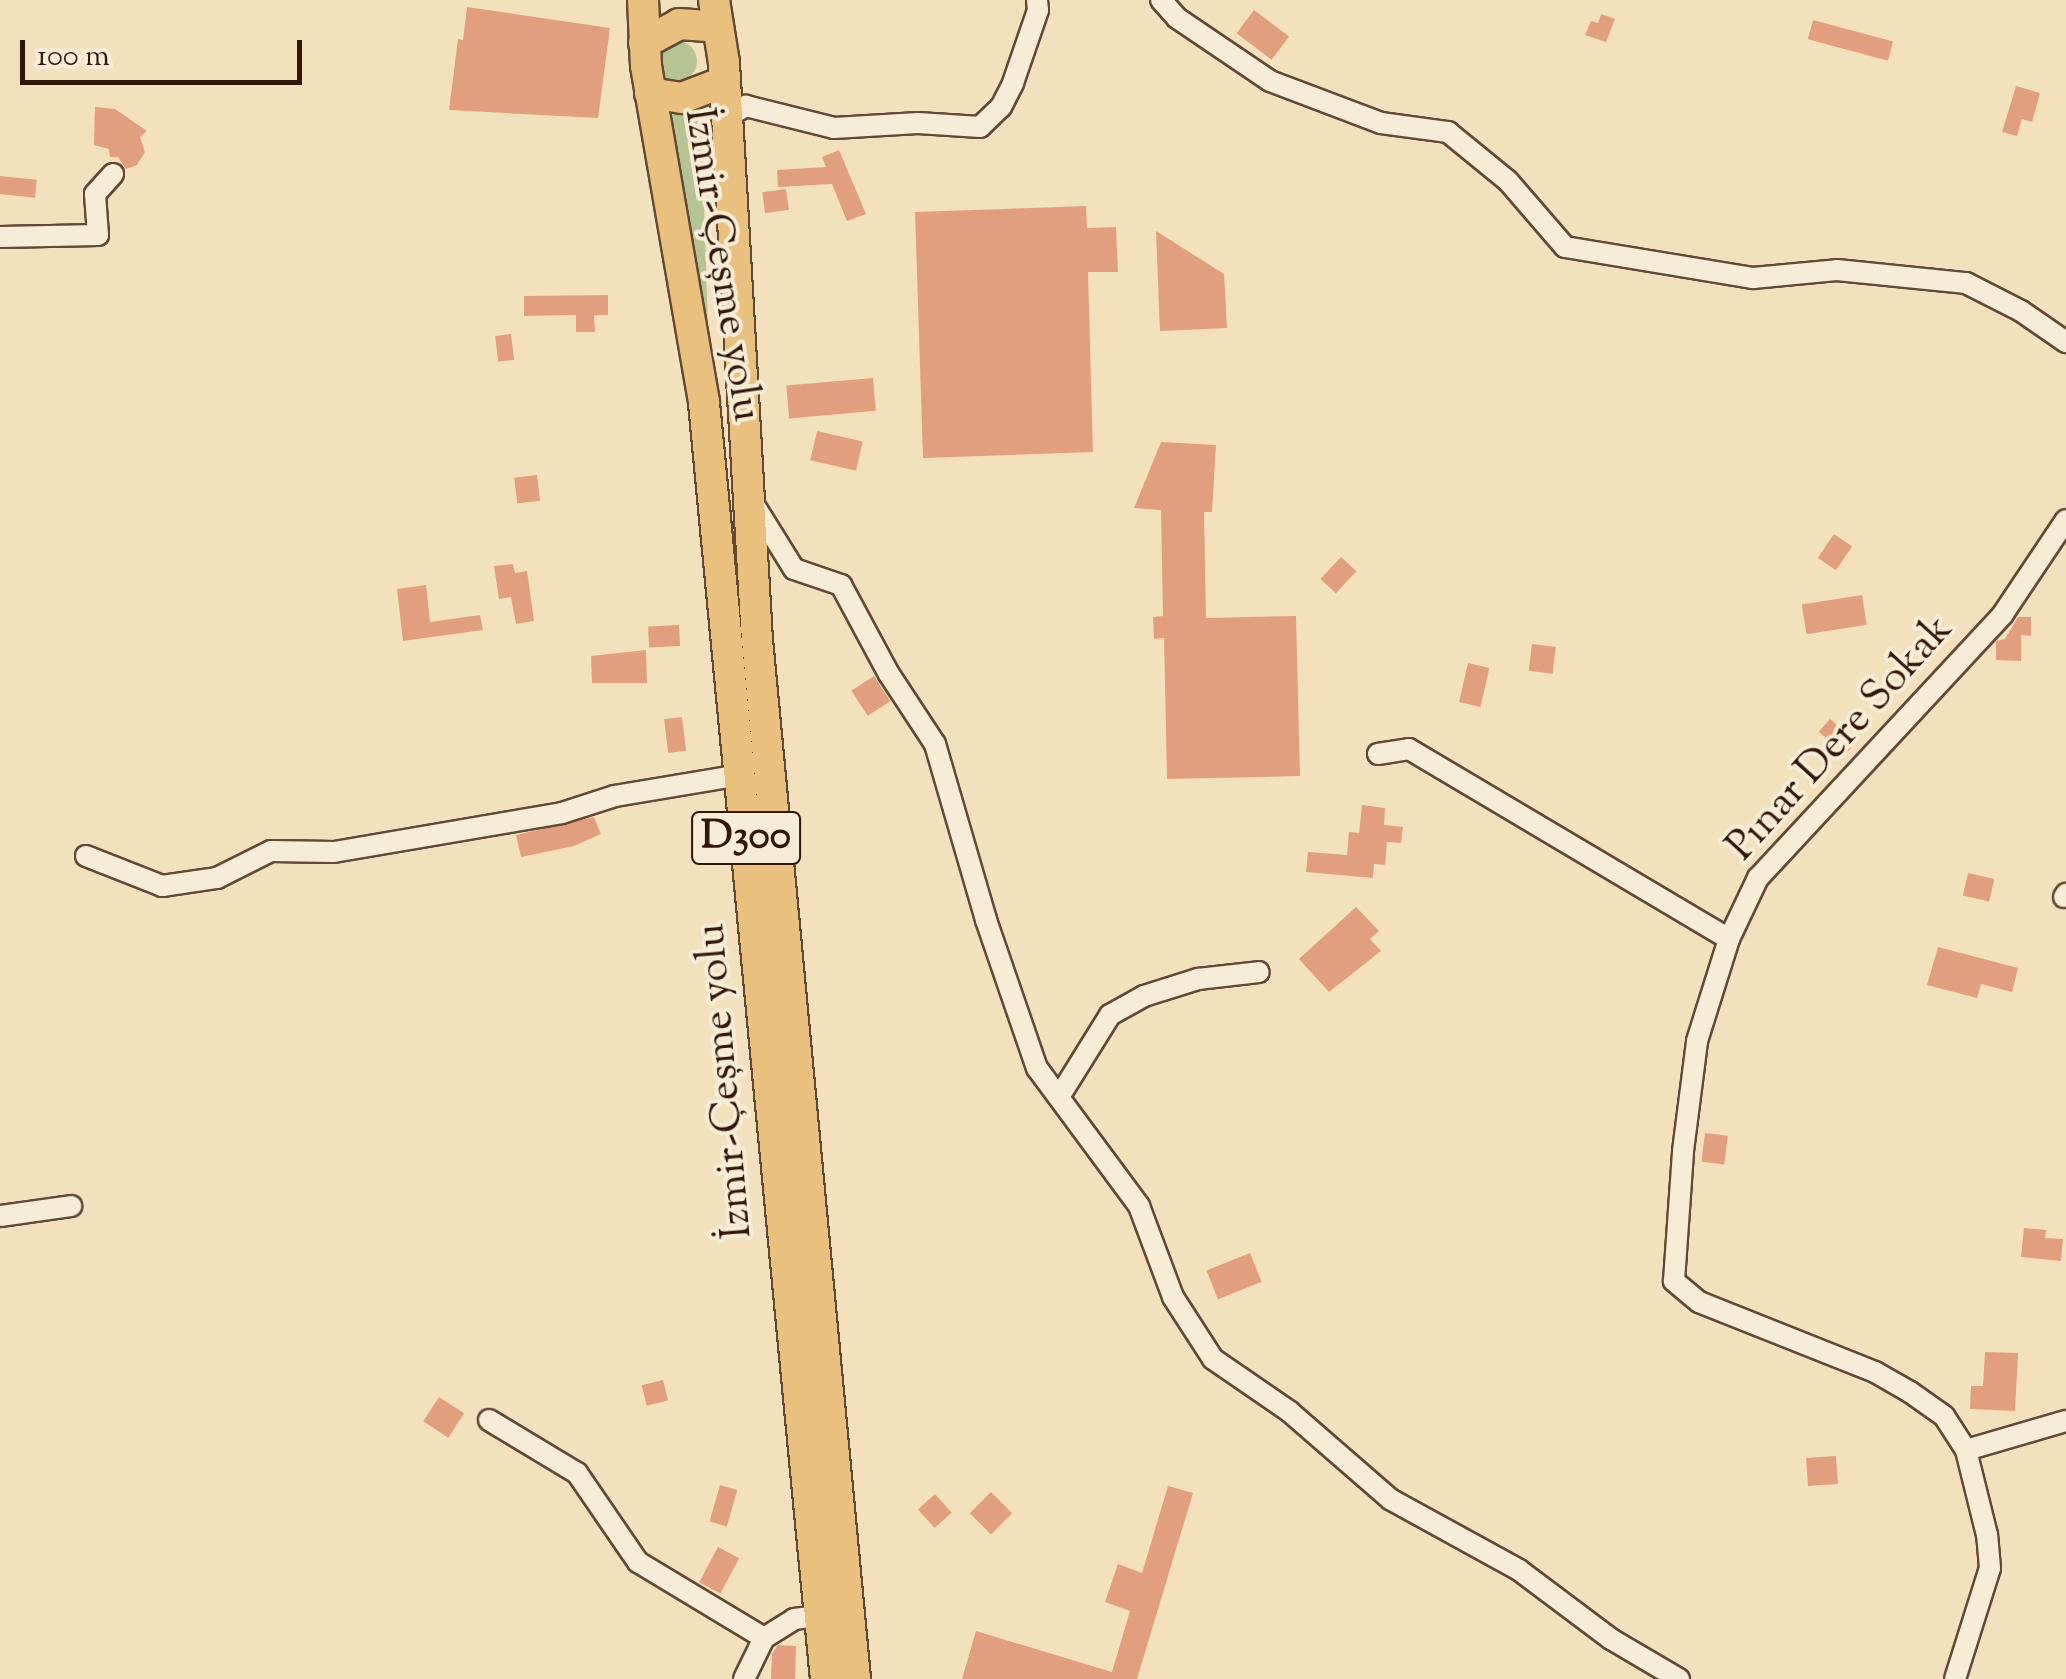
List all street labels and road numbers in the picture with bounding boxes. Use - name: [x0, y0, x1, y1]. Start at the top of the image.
- street label: İzmir-Çeşme yolu: [671, 105, 771, 425]
- street label: Pınar Dere Sokak: [1717, 606, 1965, 872]
- road number: D300: [691, 803, 801, 873]
- street label: İzmir-Çeşme yolu: [687, 921, 765, 1241]

